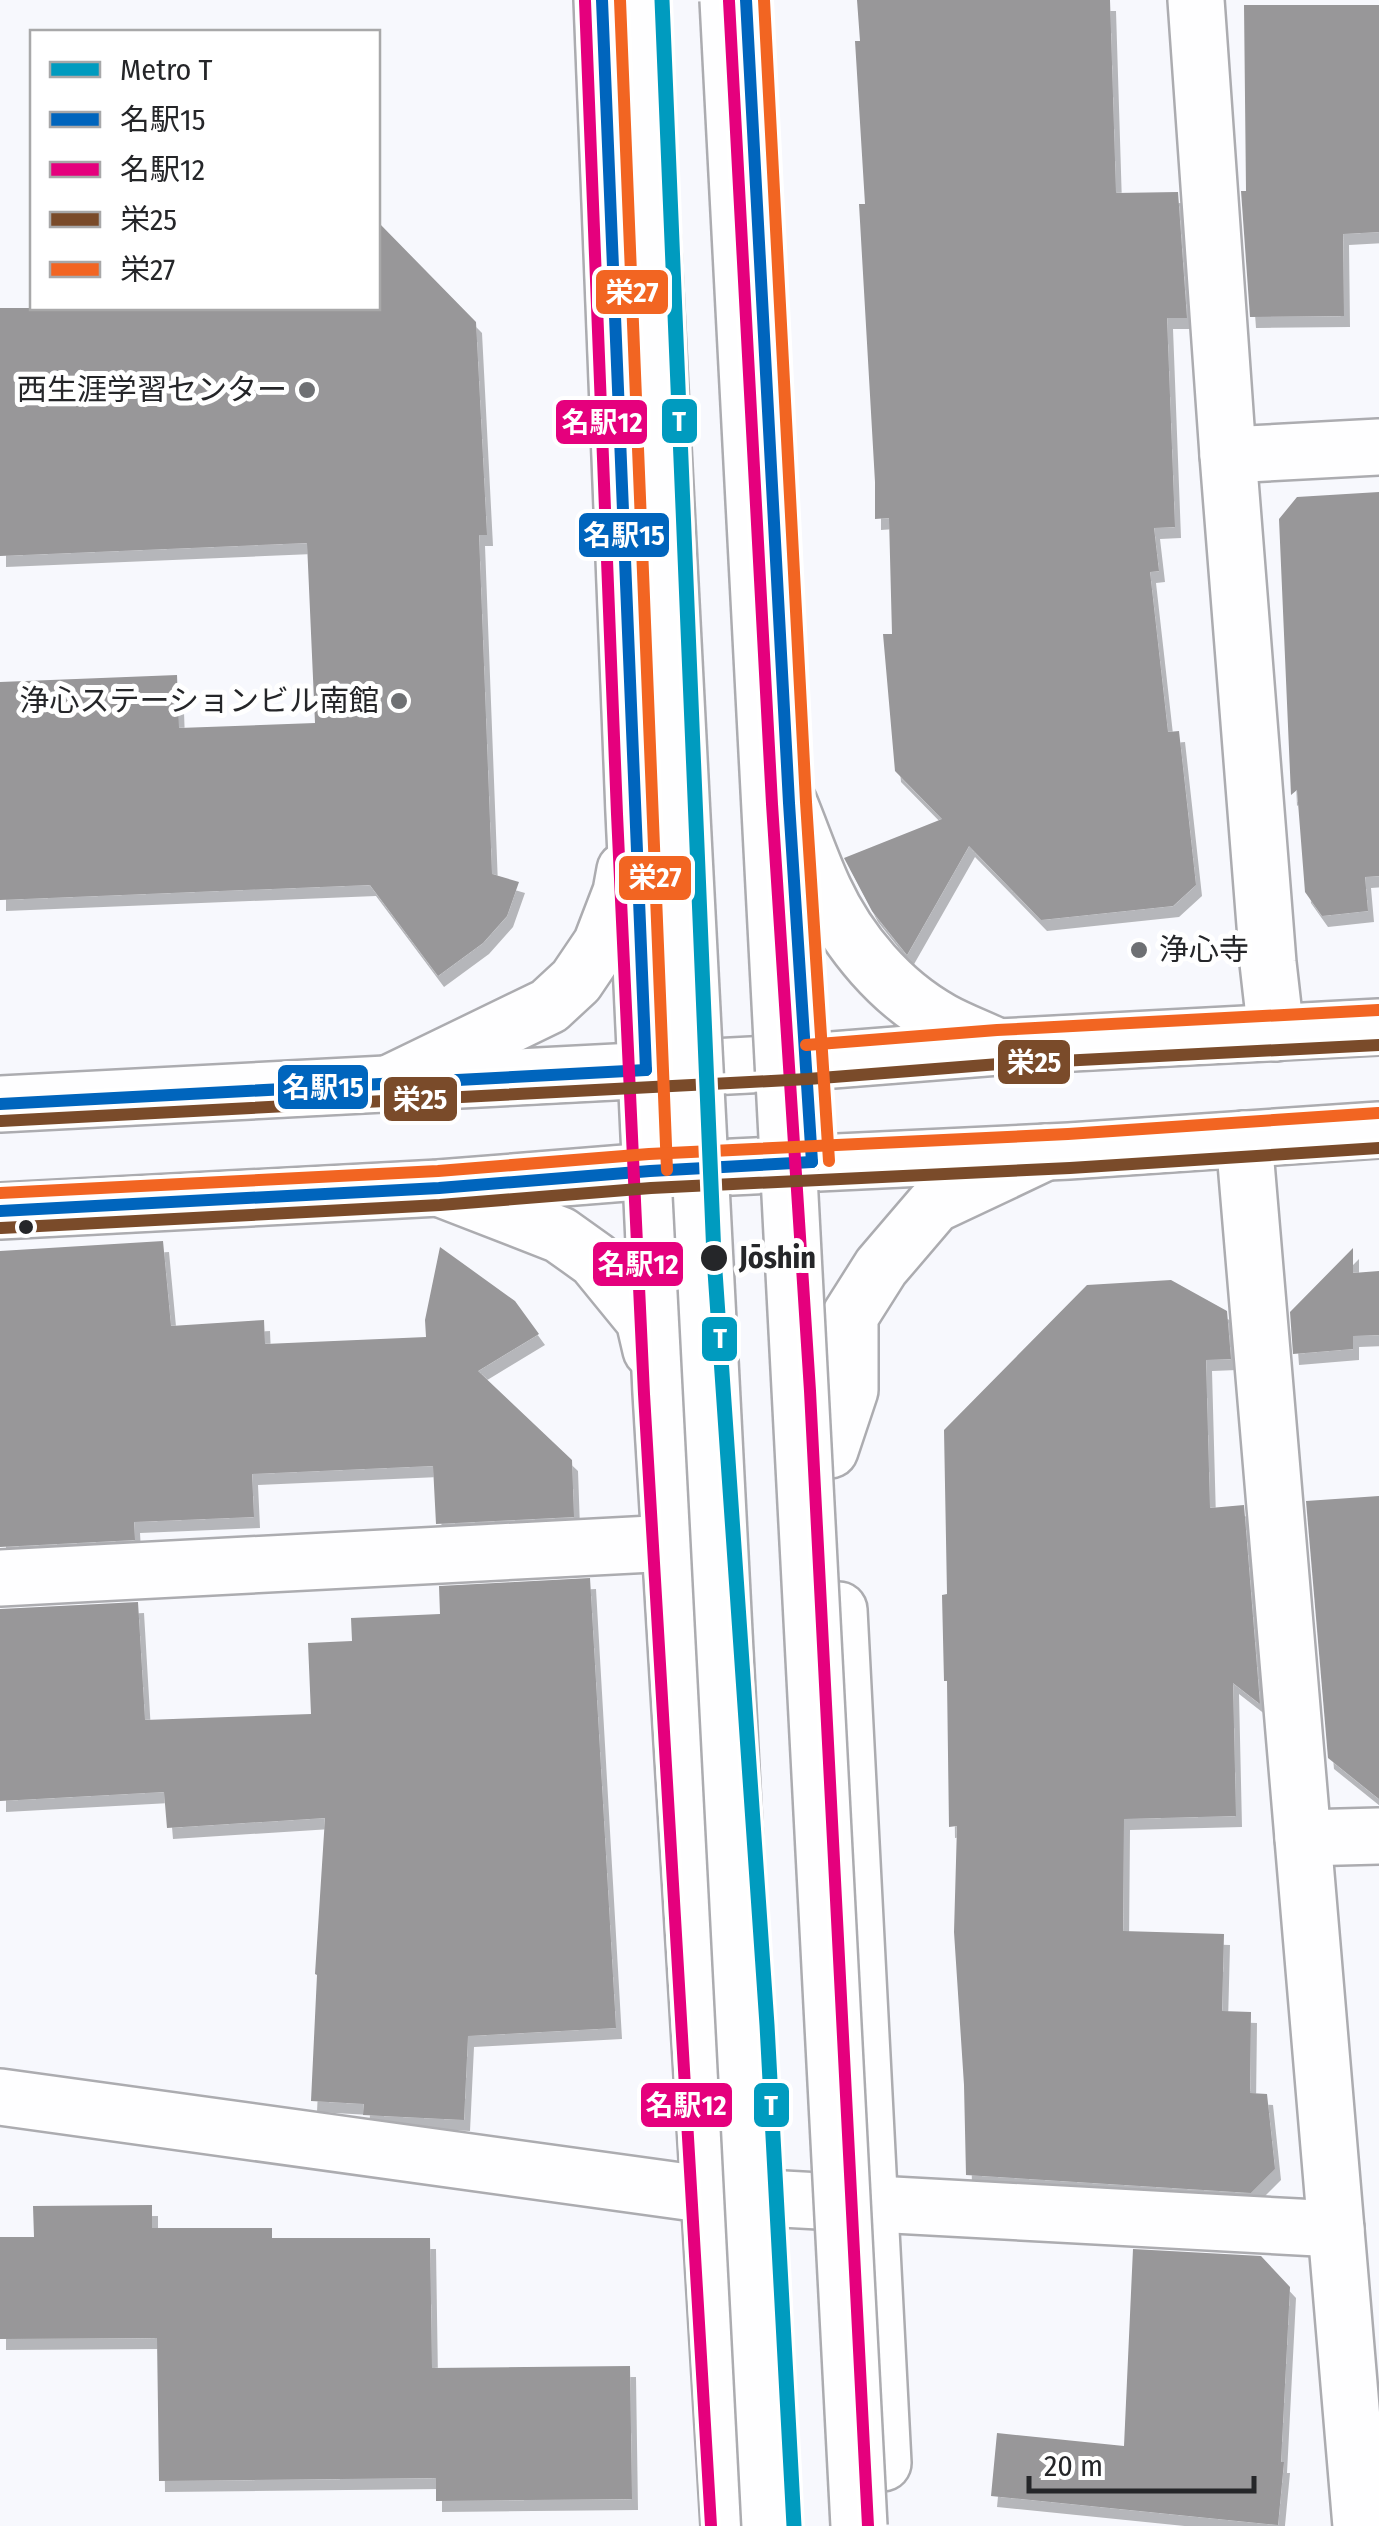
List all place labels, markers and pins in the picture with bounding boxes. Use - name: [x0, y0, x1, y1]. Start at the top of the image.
- place label: 西生涯学習センター: [17, 372, 287, 408]
- marker: 西生涯学習センター: [296, 379, 318, 401]
- place label: 浄心ステーションビル南館: [20, 683, 379, 719]
- marker: 浄心ステーションビル南館: [388, 690, 410, 712]
- place label: 浄心寺: [1159, 932, 1249, 968]
- marker: 浄心寺: [1128, 939, 1150, 961]
- unlabelled marker: [16, 1217, 36, 1237]
- place label: Jōshin: [738, 1240, 816, 1276]
- marker: Jōshin: [698, 1242, 730, 1274]

